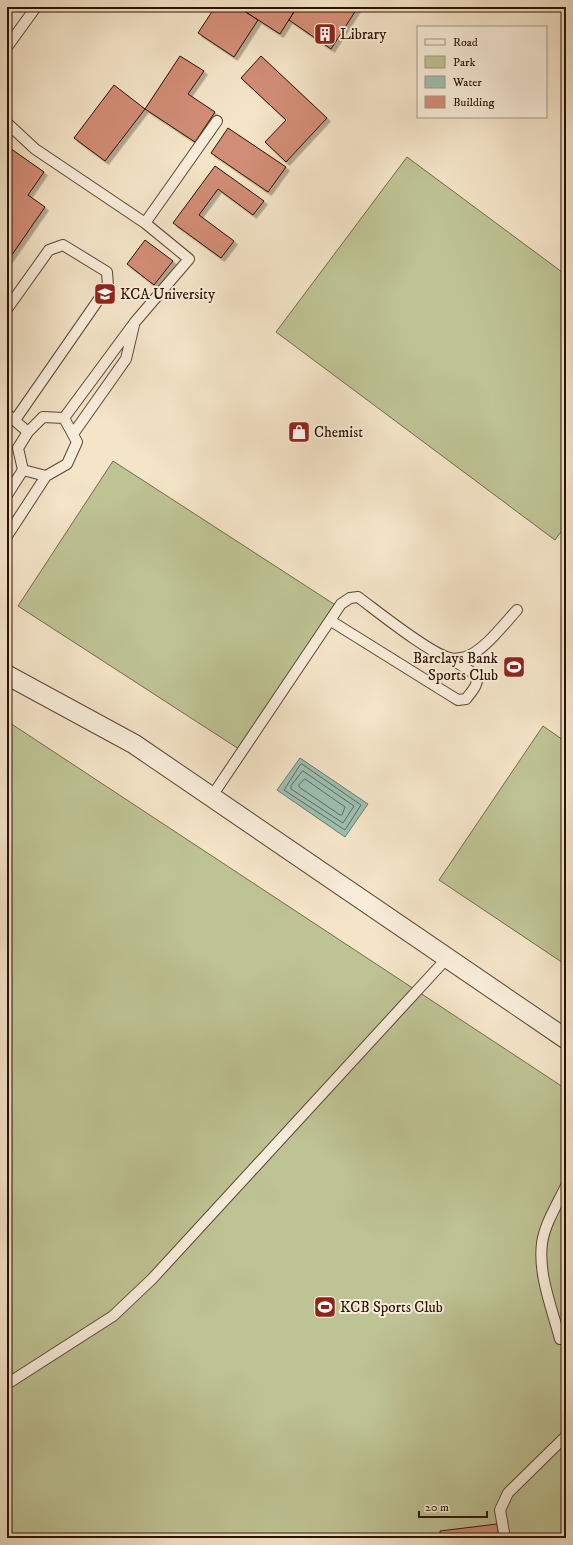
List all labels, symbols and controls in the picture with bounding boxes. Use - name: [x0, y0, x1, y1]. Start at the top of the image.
- building icon: Library: [312, 21, 338, 47]
- place label: Library: [340, 25, 387, 44]
- legend: [417, 26, 547, 118]
- text: Road: [453, 35, 478, 50]
- text: Park: [453, 55, 475, 70]
- text: Water: [452, 75, 482, 90]
- text: Building: [453, 95, 494, 110]
- school or university icon: KCA University: [92, 281, 118, 307]
- place label: KCA University: [120, 285, 216, 304]
- shop icon: Chemist: [286, 419, 312, 445]
- place label: Chemist: [314, 423, 363, 442]
- place label: Barclays Bank Sports Club: [413, 649, 499, 685]
- sports icon: Barclays Bank Sports Club: [501, 654, 527, 680]
- sports icon: KCB Sports Club: [312, 1294, 338, 1320]
- place label: KCB Sports Club: [340, 1298, 443, 1317]
- scale bar: [419, 1493, 487, 1519]
- text: 20 m: [425, 1500, 449, 1515]

